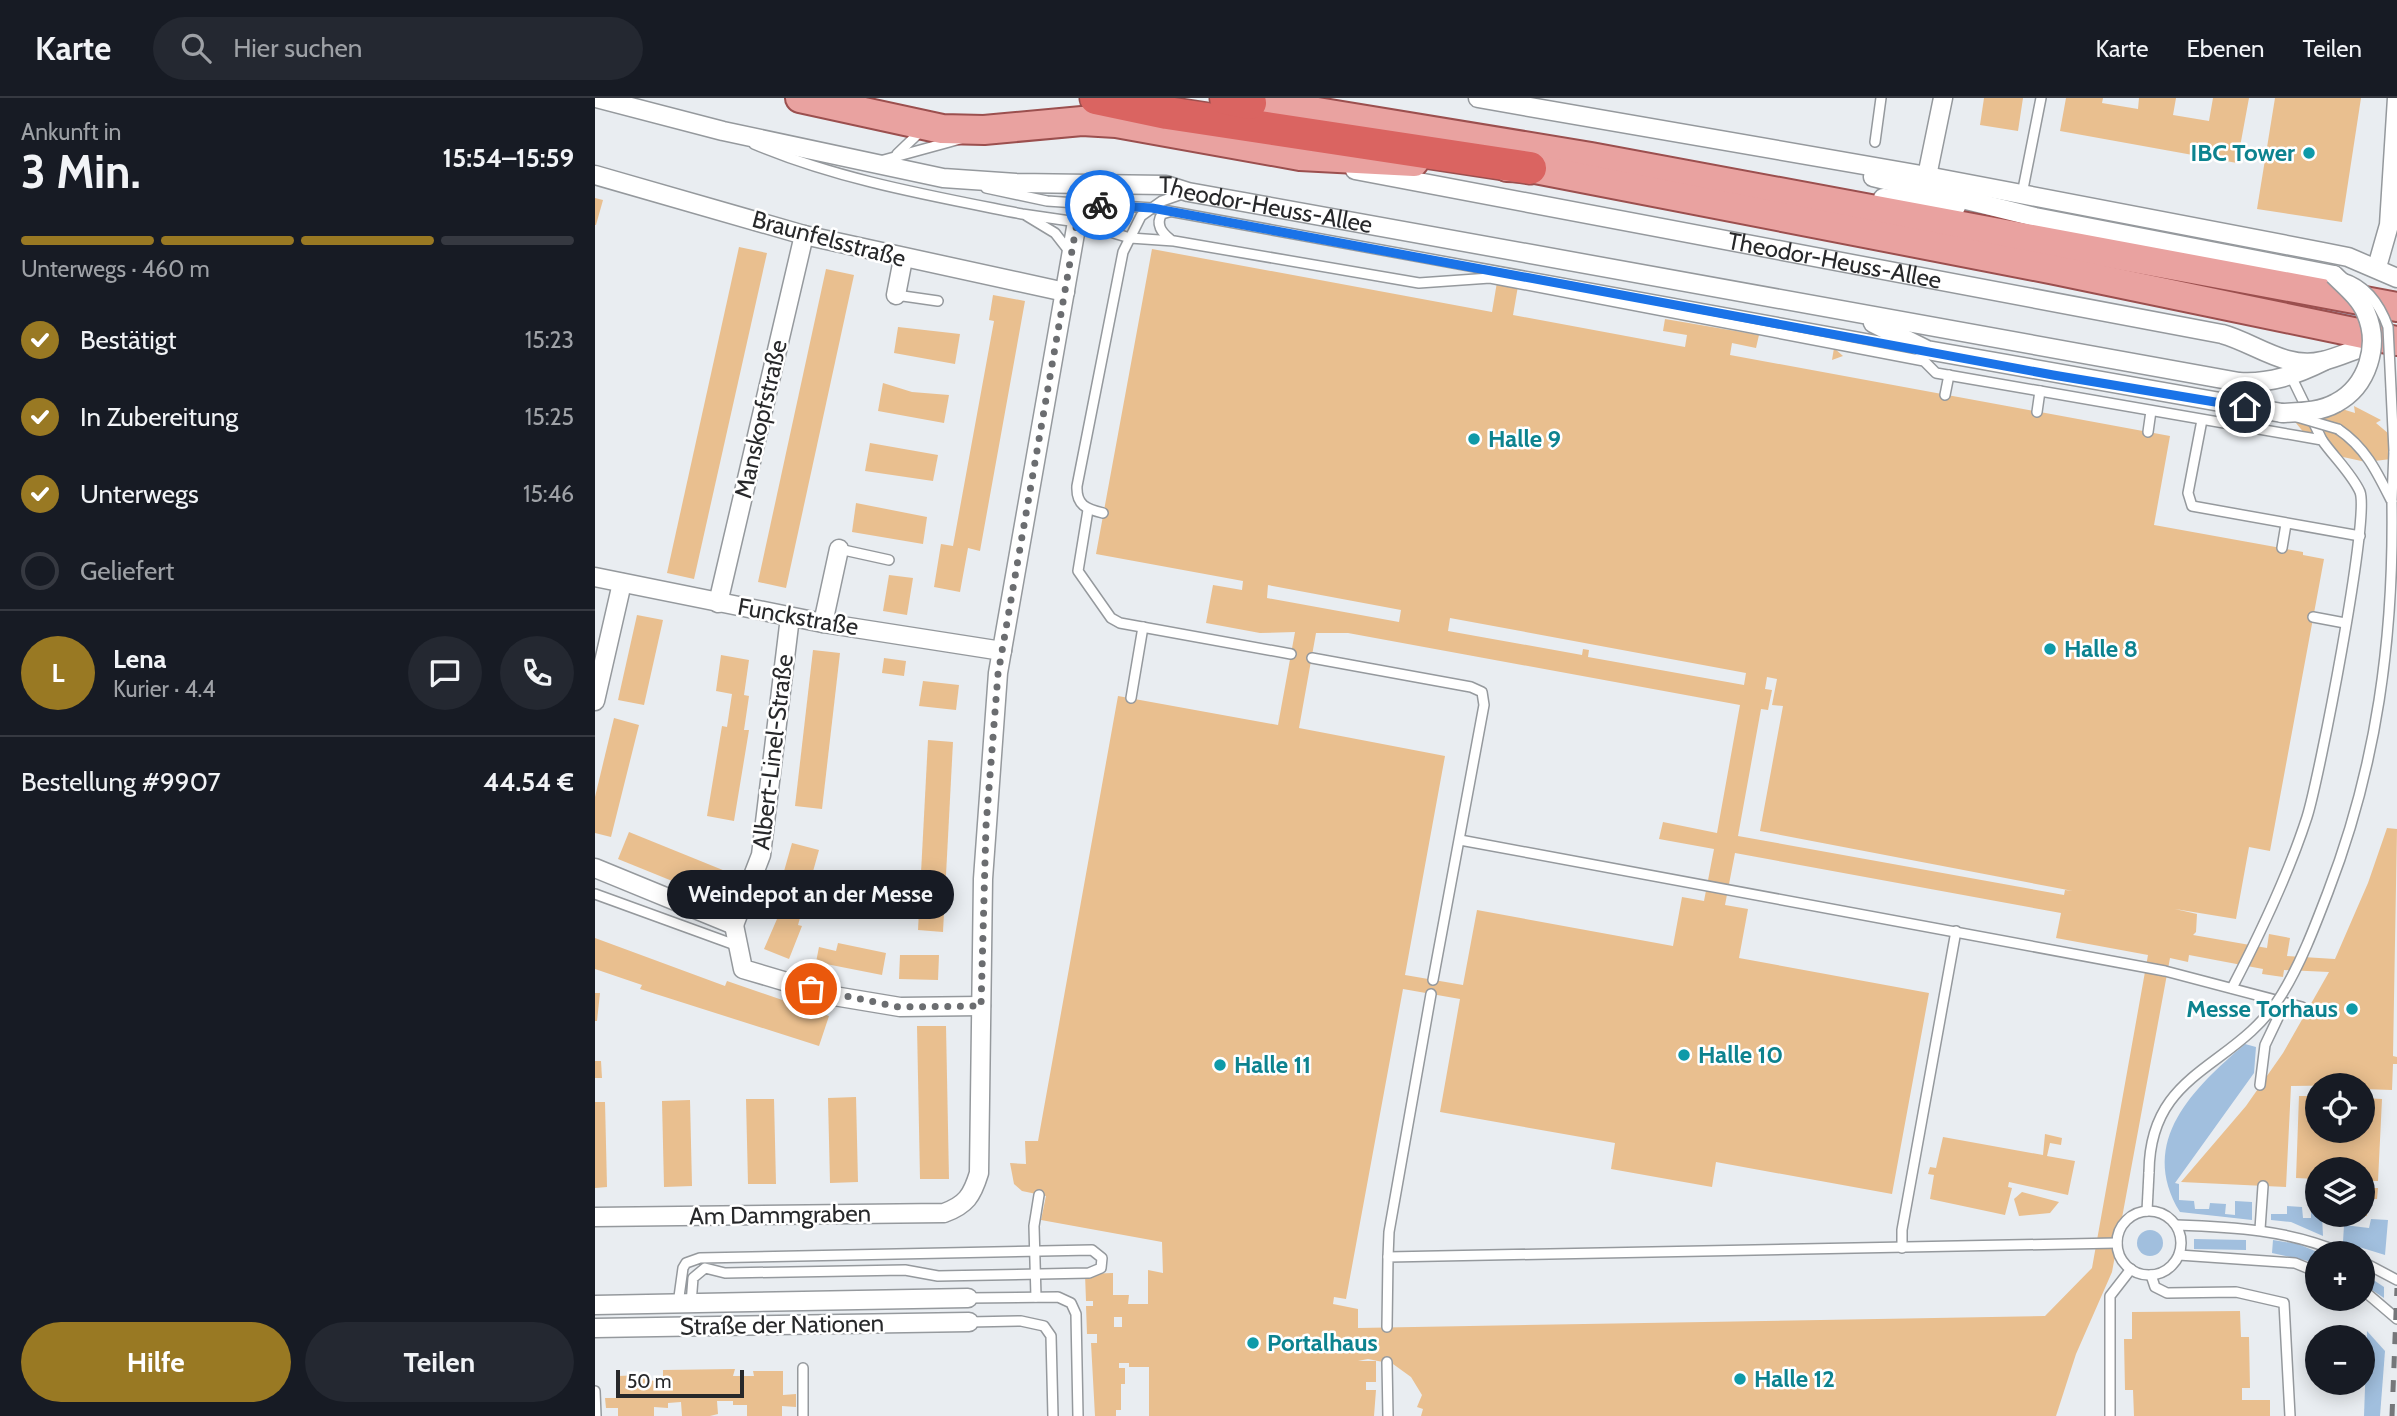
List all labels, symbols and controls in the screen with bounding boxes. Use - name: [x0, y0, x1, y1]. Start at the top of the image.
- search box: [153, 17, 643, 80]
- text: Karte: [35, 28, 111, 68]
- icon: search: [177, 29, 215, 67]
- text: Hier suchen: [233, 32, 362, 64]
- text: Karte: [2095, 34, 2148, 63]
- text: Ebenen: [2186, 34, 2264, 63]
- text: Teilen: [2302, 34, 2362, 63]
- text: Ankunft in: [21, 118, 121, 146]
- place label: IBC Tower: [2191, 138, 2295, 167]
- text: 15:54–15:59: [443, 142, 574, 174]
- text: 3 Min.: [21, 144, 141, 200]
- marker: IBC Tower: [2301, 145, 2317, 161]
- courier: [1065, 170, 1135, 240]
- street label: Theodor-Heuss-Allee: [1159, 170, 1375, 239]
- icon: bike: [1081, 186, 1119, 224]
- street label: Braunfelsstraße: [749, 204, 909, 273]
- street label: Theodor-Heuss-Allee: [1725, 226, 1944, 295]
- text: Unterwegs · 460 m: [21, 255, 210, 283]
- icon: check: [21, 321, 59, 359]
- text: Bestätigt: [80, 324, 177, 356]
- text: 15:23: [525, 326, 574, 354]
- street label: Manskopfstraße: [728, 337, 793, 501]
- pin: [2215, 377, 2275, 437]
- icon: home: [2226, 388, 2264, 426]
- icon: check: [21, 398, 59, 436]
- text: In Zubereitung: [80, 401, 238, 433]
- text: 15:25: [525, 403, 574, 431]
- place label: Halle 9: [1488, 424, 1561, 453]
- marker: Halle 9: [1466, 431, 1482, 447]
- icon: check: [21, 475, 59, 513]
- text: Unterwegs: [80, 478, 199, 510]
- text: 15:46: [523, 480, 574, 508]
- text: Geliefert: [80, 555, 174, 587]
- street label: Funckstraße: [735, 592, 861, 641]
- place label: Halle 8: [2064, 634, 2138, 663]
- button: chat: [408, 636, 482, 710]
- button: phone: [500, 636, 574, 710]
- marker: Halle 8: [2042, 641, 2058, 657]
- text: Lena: [113, 643, 167, 675]
- street label: Albert-Linel-Straße: [746, 653, 799, 851]
- text: L: [51, 657, 65, 689]
- text: Kurier · 4.4: [113, 675, 216, 703]
- text: Bestellung #9907: [21, 766, 221, 798]
- text: 44.54 €: [483, 766, 574, 798]
- callout: Weindepot an der Messe: [667, 870, 955, 919]
- text: Weindepot an der Messe: [688, 880, 933, 908]
- pin: [781, 959, 841, 1019]
- icon: bag: [792, 970, 830, 1008]
- place label: Messe Torhaus: [2186, 994, 2338, 1023]
- marker: Messe Torhaus: [2344, 1001, 2360, 1017]
- place label: Halle 10: [1698, 1040, 1783, 1069]
- marker: Halle 10: [1676, 1047, 1692, 1063]
- place label: Halle 11: [1234, 1050, 1311, 1079]
- marker: Halle 11: [1212, 1057, 1228, 1073]
- map controls: [2305, 1073, 2375, 1395]
- button: locate: [2305, 1073, 2375, 1143]
- button: layers: [2305, 1157, 2375, 1227]
- street label: Am Dammgraben: [689, 1198, 871, 1231]
- button: +: [2305, 1241, 2375, 1311]
- street label: Straße der Nationen: [680, 1308, 884, 1341]
- button: Hilfe: [21, 1322, 291, 1402]
- button: Teilen: [305, 1322, 574, 1402]
- button: −: [2305, 1325, 2375, 1395]
- place label: Portalhaus: [1267, 1328, 1378, 1357]
- marker: Portalhaus: [1245, 1335, 1261, 1351]
- place label: Halle 12: [1754, 1364, 1835, 1393]
- scale bar: [616, 1367, 744, 1399]
- text: 50 m: [627, 1370, 671, 1393]
- marker: Halle 12: [1732, 1371, 1748, 1387]

